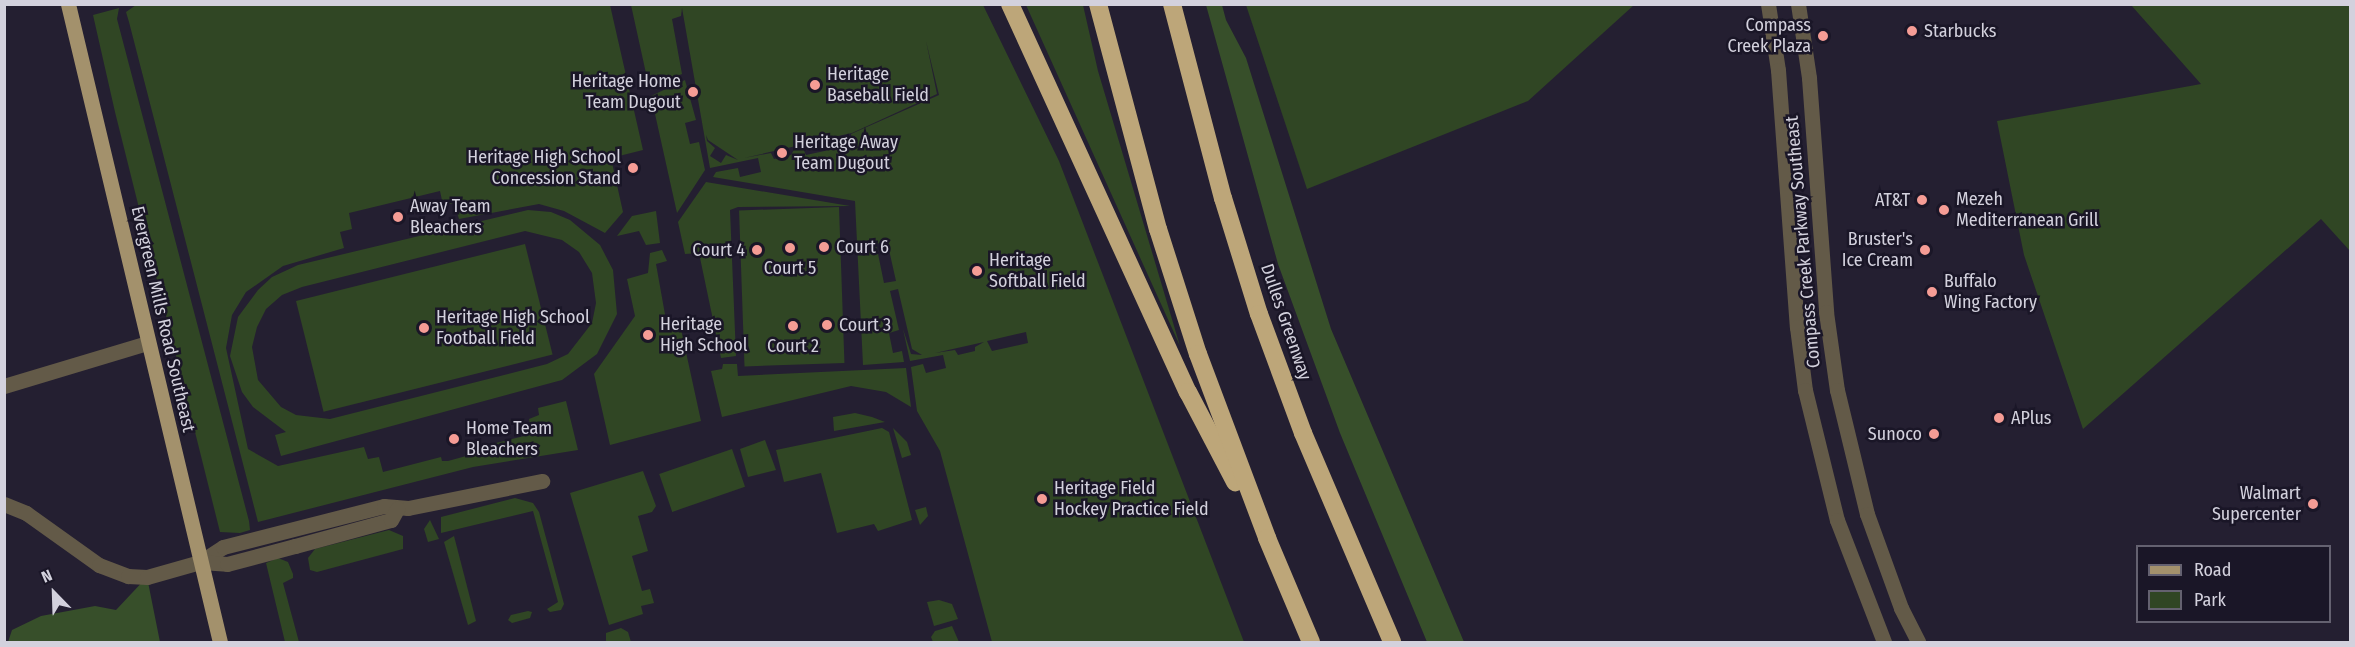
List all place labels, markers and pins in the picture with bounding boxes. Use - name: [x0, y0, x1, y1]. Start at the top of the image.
- place label: Compass Creek Plaza: [1728, 15, 1811, 57]
- place label: Starbucks: [1924, 20, 1996, 42]
- marker: Starbucks: [1905, 24, 1919, 38]
- marker: Compass Creek Plaza: [1816, 29, 1830, 43]
- place label: Heritage Baseball Field: [827, 64, 929, 106]
- place label: Heritage Home Team Dugout: [572, 71, 681, 113]
- marker: Heritage Baseball Field: [808, 78, 822, 92]
- marker: Heritage Home Team Dugout: [686, 85, 700, 99]
- place label: Heritage Away Team Dugout: [794, 132, 898, 174]
- marker: Heritage Away Team Dugout: [775, 146, 789, 160]
- place label: Heritage High School Concession Stand: [467, 147, 621, 190]
- marker: Heritage High School Concession Stand: [626, 161, 640, 175]
- place label: AT&T: [1875, 189, 1910, 211]
- place label: Mezeh Mediterranean Grill: [1956, 189, 2099, 232]
- marker: AT&T: [1915, 193, 1929, 207]
- place label: Away Team Bleachers: [410, 196, 491, 238]
- marker: Mezeh Mediterranean Grill: [1937, 203, 1951, 217]
- marker: Away Team Bleachers: [391, 210, 405, 224]
- place label: Bruster's Ice Cream: [1842, 229, 1913, 272]
- place label: Court 6: [836, 236, 889, 258]
- place label: Court 4: [692, 239, 745, 261]
- marker: Court 6: [817, 240, 831, 254]
- marker: Court 5: [783, 241, 797, 255]
- marker: Court 4: [750, 243, 764, 257]
- marker: Bruster's Ice Cream: [1918, 243, 1932, 257]
- place label: Heritage Softball Field: [989, 250, 1086, 292]
- place label: Court 5: [764, 257, 816, 279]
- marker: Heritage Softball Field: [970, 264, 984, 278]
- place label: Buffalo Wing Factory: [1944, 271, 2037, 314]
- marker: Buffalo Wing Factory: [1925, 285, 1939, 299]
- place label: Heritage High School Football Field: [436, 307, 590, 350]
- place label: Heritage High School: [660, 314, 747, 356]
- place label: Court 3: [839, 314, 891, 336]
- marker: Court 3: [820, 318, 834, 332]
- marker: Court 2: [786, 319, 800, 333]
- marker: Heritage High School Football Field: [417, 321, 431, 335]
- marker: Heritage High School: [641, 328, 655, 342]
- place label: Court 2: [767, 335, 819, 357]
- place label: APlus: [2011, 407, 2052, 429]
- marker: APlus: [1992, 411, 2006, 425]
- place label: Home Team Bleachers: [466, 418, 552, 460]
- place label: Sunoco: [1868, 423, 1922, 445]
- marker: Sunoco: [1927, 427, 1941, 441]
- marker: Home Team Bleachers: [447, 432, 461, 446]
- place label: Heritage Field Hockey Practice Field: [1054, 478, 1209, 520]
- place label: Walmart Supercenter: [2212, 483, 2301, 526]
- marker: Heritage Field Hockey Practice Field: [1035, 492, 1049, 506]
- marker: Walmart Supercenter: [2306, 497, 2320, 511]

